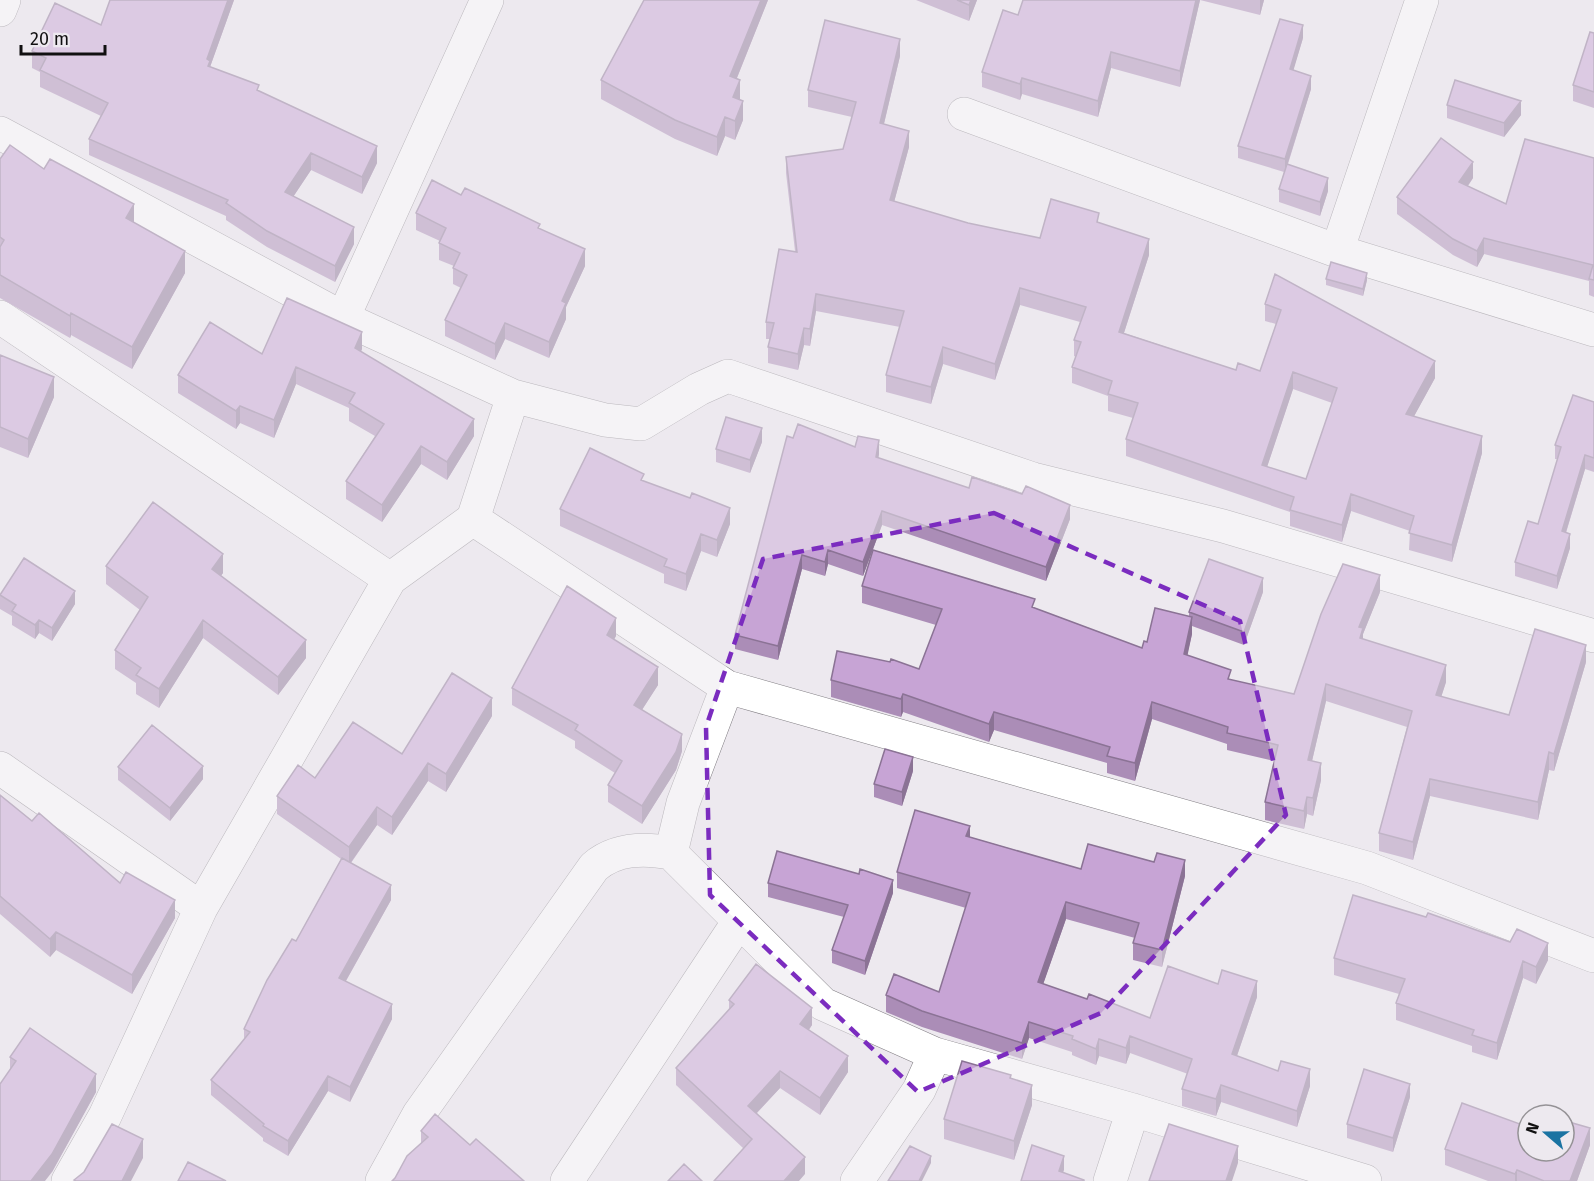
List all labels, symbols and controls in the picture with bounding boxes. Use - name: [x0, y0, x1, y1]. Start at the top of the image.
- scale bar: [21, 18, 105, 56]
- text: 20 m: [30, 28, 69, 50]
- north arrow: [1516, 1103, 1576, 1163]
- text: N: [1522, 1120, 1543, 1136]

